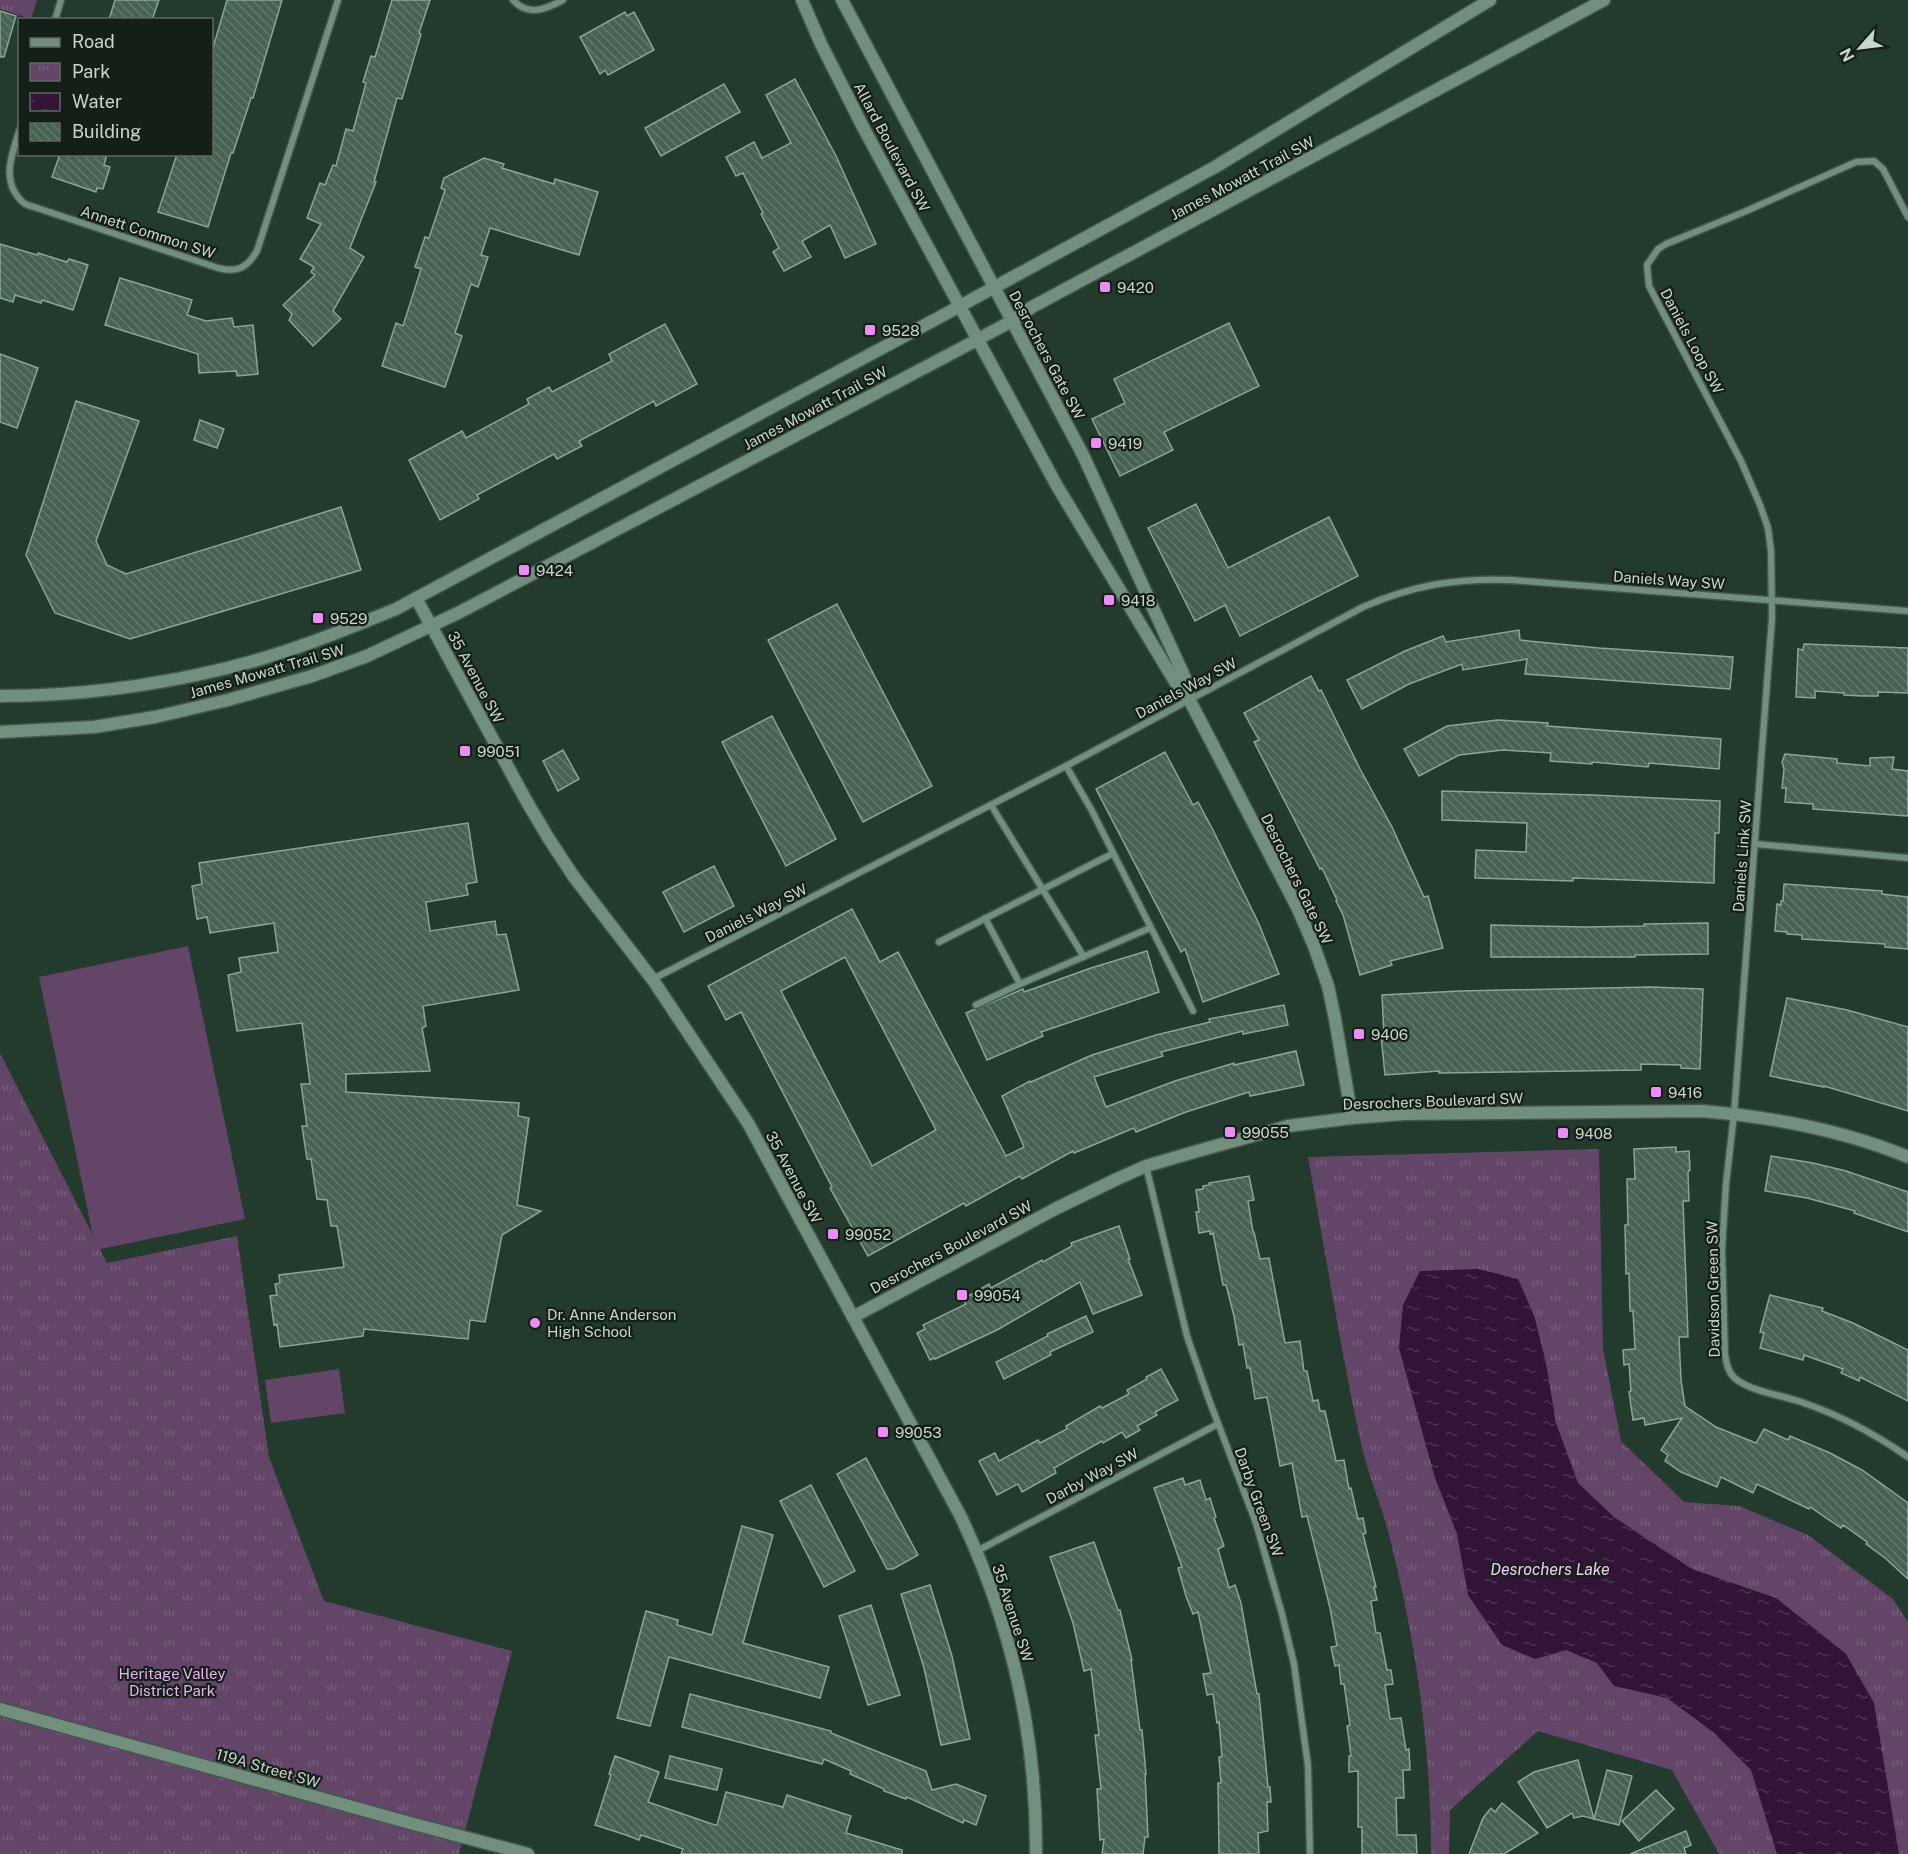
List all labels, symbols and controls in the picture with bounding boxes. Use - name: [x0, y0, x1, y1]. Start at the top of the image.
- legend: [18, 18, 213, 156]
- north arrow: [1830, 18, 1890, 78]
- text: Road: [72, 31, 115, 52]
- text: N: [1836, 45, 1859, 65]
- text: Park: [72, 61, 110, 82]
- street label: Allard Boulevard SW: [851, 79, 933, 215]
- text: Water: [72, 91, 122, 112]
- text: Building: [72, 121, 141, 142]
- street label: James Mowatt Trail SW: [1167, 133, 1317, 223]
- street label: Annett Common SW: [79, 202, 217, 262]
- place label: 9420: [1117, 279, 1154, 296]
- marker: 9420: [1098, 280, 1112, 294]
- street label: Daniels Loop SW: [1657, 285, 1727, 397]
- street label: Desrochers Gate SW: [1006, 288, 1088, 422]
- place label: 9528: [882, 322, 920, 339]
- marker: 9528: [863, 323, 877, 337]
- street label: James Mowatt Trail SW: [740, 363, 890, 453]
- place label: 9419: [1108, 435, 1142, 452]
- marker: 9419: [1089, 436, 1103, 450]
- place label: 9424: [536, 562, 573, 579]
- marker: 9424: [517, 563, 531, 577]
- street label: Daniels Way SW: [1612, 568, 1726, 592]
- place label: 9418: [1121, 592, 1156, 609]
- marker: 9418: [1102, 593, 1116, 607]
- place label: 9529: [330, 610, 367, 627]
- marker: 9529: [311, 611, 325, 625]
- street label: 35 Avenue SW: [445, 628, 507, 726]
- street label: James Mowatt Trail SW: [187, 641, 347, 701]
- street label: Daniels Way SW: [1133, 654, 1239, 722]
- place label: 99051: [477, 743, 520, 760]
- marker: 99051: [458, 744, 472, 758]
- street label: Daniels Link SW: [1730, 799, 1754, 913]
- street label: Desrochers Gate SW: [1258, 811, 1336, 947]
- street label: Daniels Way SW: [702, 880, 810, 946]
- place label: 9406: [1371, 1026, 1408, 1043]
- marker: 9406: [1352, 1027, 1366, 1041]
- place label: 9416: [1668, 1084, 1702, 1101]
- marker: 9416: [1649, 1085, 1663, 1099]
- street label: Desrochers Boulevard SW: [1342, 1089, 1524, 1113]
- place label: 99055: [1242, 1124, 1289, 1141]
- marker: 99055: [1223, 1125, 1237, 1139]
- place label: 9408: [1575, 1125, 1613, 1142]
- marker: 9408: [1556, 1126, 1570, 1140]
- street label: 35 Avenue SW: [763, 1128, 825, 1226]
- street label: Desrochers Boulevard SW: [867, 1197, 1035, 1297]
- street label: Davidson Green SW: [1703, 1220, 1723, 1358]
- place label: 99052: [845, 1226, 891, 1243]
- marker: 99052: [826, 1227, 840, 1241]
- place label: 99054: [974, 1287, 1021, 1304]
- marker: 99054: [955, 1288, 969, 1302]
- place label: Dr. Anne Anderson High School: [547, 1306, 676, 1340]
- marker: Dr. Anne Anderson High School: [528, 1316, 542, 1330]
- place label: 99053: [895, 1424, 942, 1441]
- marker: 99053: [876, 1425, 890, 1439]
- street label: Darby Way SW: [1043, 1445, 1141, 1507]
- street label: Darby Green SW: [1231, 1445, 1287, 1559]
- water label: Desrochers Lake: [1490, 1560, 1610, 1579]
- street label: 35 Avenue SW: [989, 1562, 1037, 1664]
- park label: Heritage Valley District Park: [119, 1665, 225, 1699]
- street label: 119A Street SW: [214, 1745, 322, 1791]

